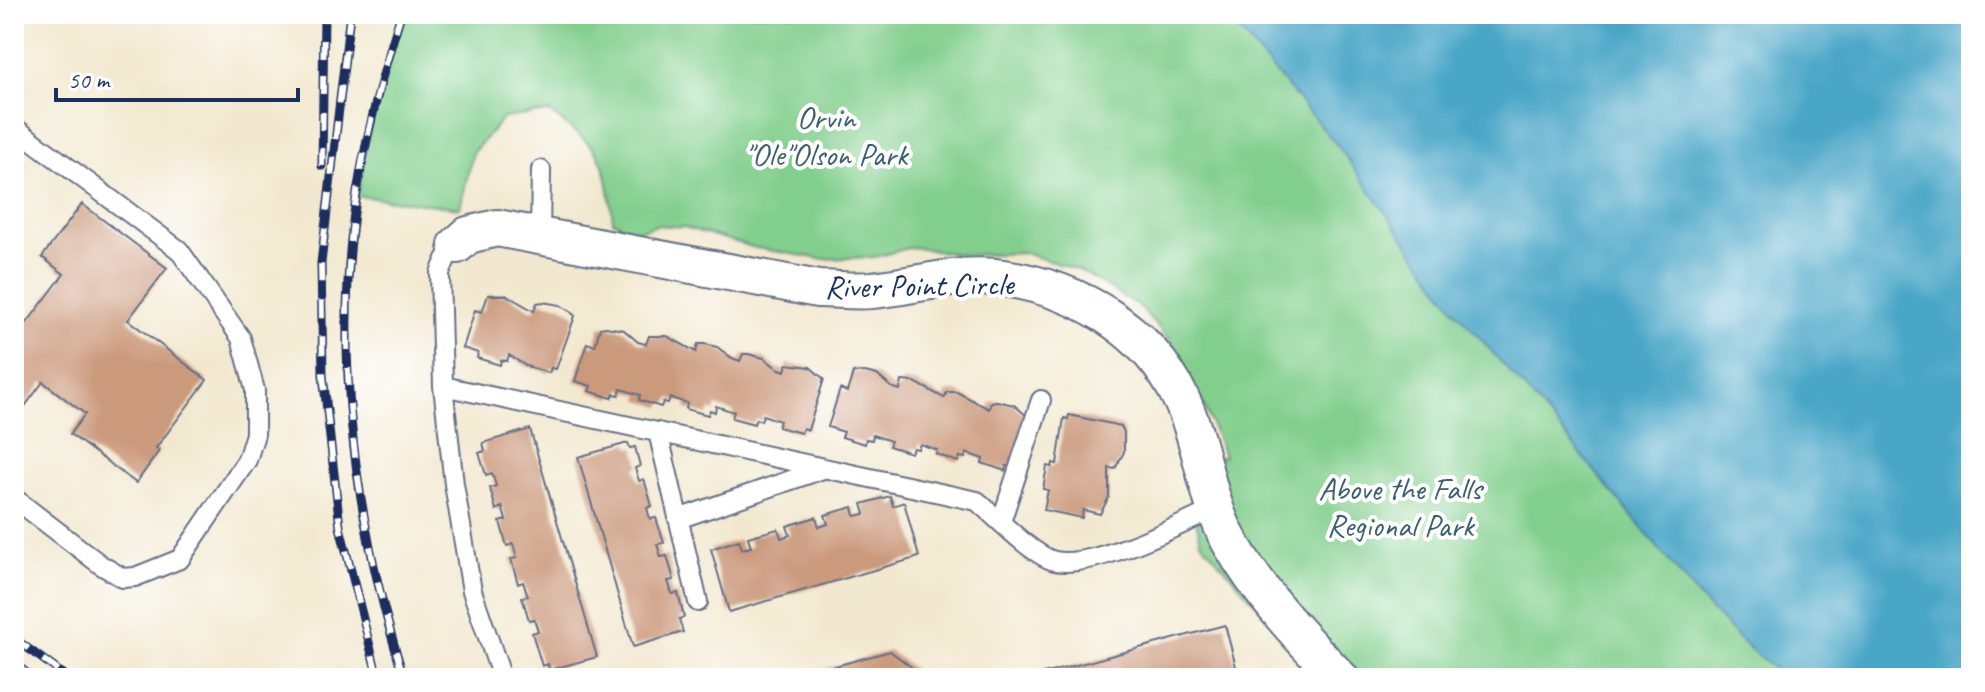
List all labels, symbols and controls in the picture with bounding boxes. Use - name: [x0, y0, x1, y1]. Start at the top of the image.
- scale bar: [56, 52, 298, 102]
- text: 50 m: [68, 65, 111, 95]
- park label: Orvin "Ole"Olson Park: [744, 97, 910, 175]
- street label: River Point Circle: [824, 263, 1016, 308]
- park label: Above the Falls Regional Park: [1319, 468, 1485, 546]

